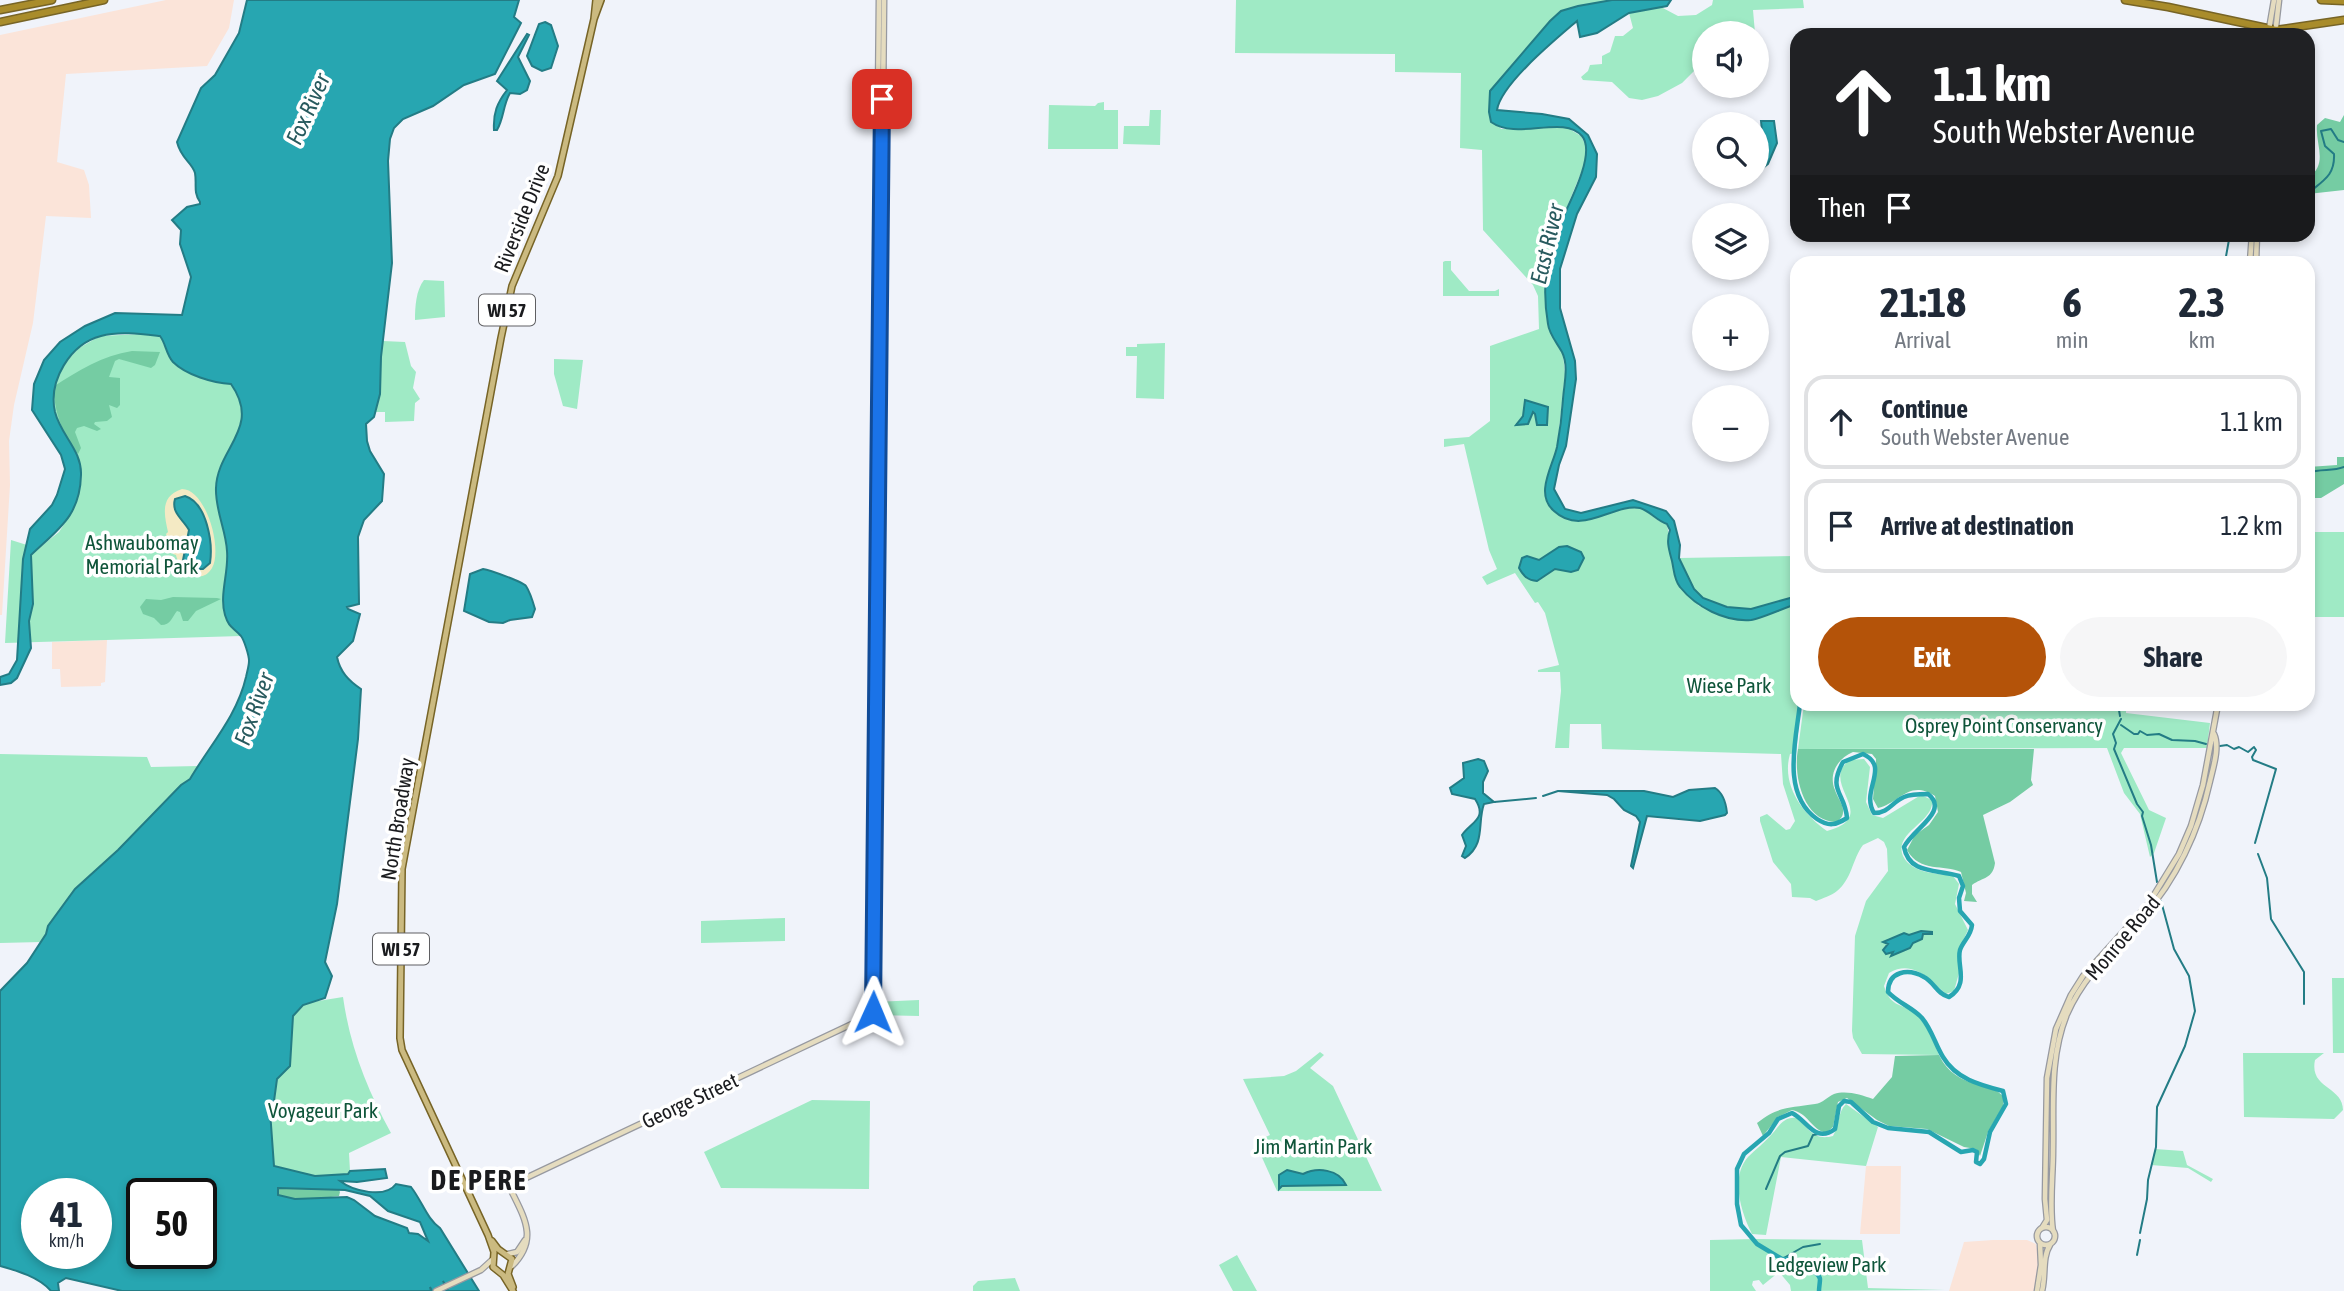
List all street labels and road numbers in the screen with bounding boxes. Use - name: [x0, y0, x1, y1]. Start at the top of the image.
- street label: Riverside Drive: [488, 160, 554, 275]
- road number: WI 57: [479, 294, 535, 326]
- street label: North Broadway: [375, 755, 419, 882]
- street label: Monroe Road: [2080, 890, 2164, 984]
- road number: WI 57: [373, 934, 429, 965]
- street label: George Street: [638, 1067, 741, 1133]

